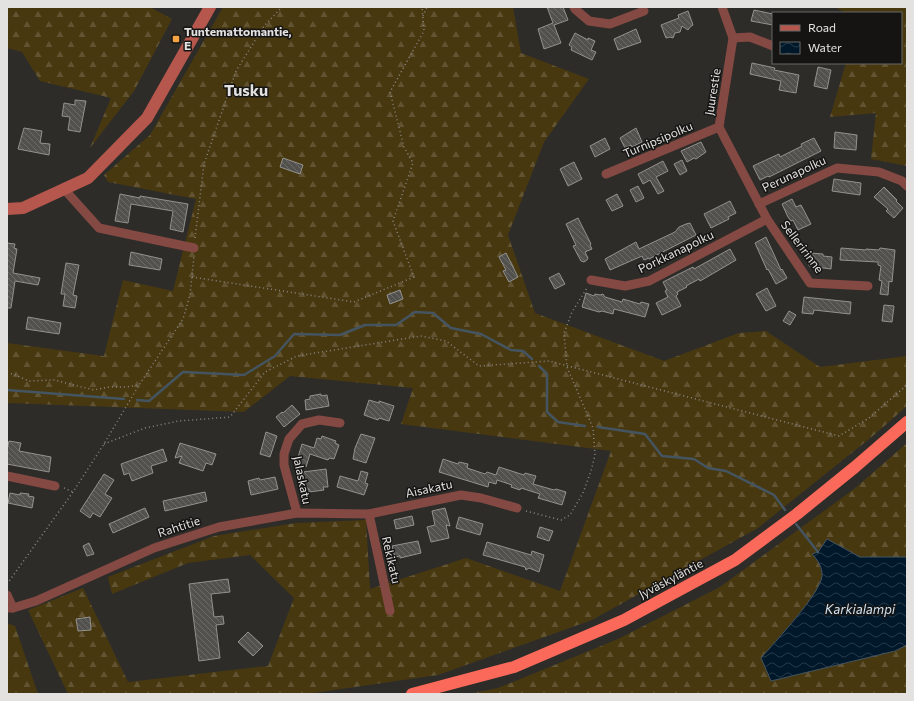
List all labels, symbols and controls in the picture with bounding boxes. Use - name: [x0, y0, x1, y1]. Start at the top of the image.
- legend: [772, 12, 902, 64]
- text: Road: [808, 20, 836, 34]
- place label: Tuntemattomantie, E: [184, 24, 292, 52]
- marker: Tuntemattomantie, E: [171, 34, 181, 44]
- text: Water: [808, 40, 842, 54]
- street label: Juurestie: [701, 67, 724, 117]
- district label: Tusku: [224, 80, 268, 99]
- street label: Turnipsipolku: [621, 118, 694, 160]
- street label: Perunapolku: [759, 152, 828, 194]
- street label: Selleririnne: [779, 218, 827, 275]
- street label: Porkkanapolku: [636, 227, 716, 275]
- street label: Jalaskatu: [290, 454, 315, 505]
- street label: Aisakatu: [404, 476, 453, 500]
- street label: Rahtitie: [156, 513, 202, 539]
- street label: Rekikatu: [380, 535, 404, 585]
- street label: Jyväskyläntie: [636, 555, 705, 602]
- water label: Karkialampi: [825, 601, 896, 617]

